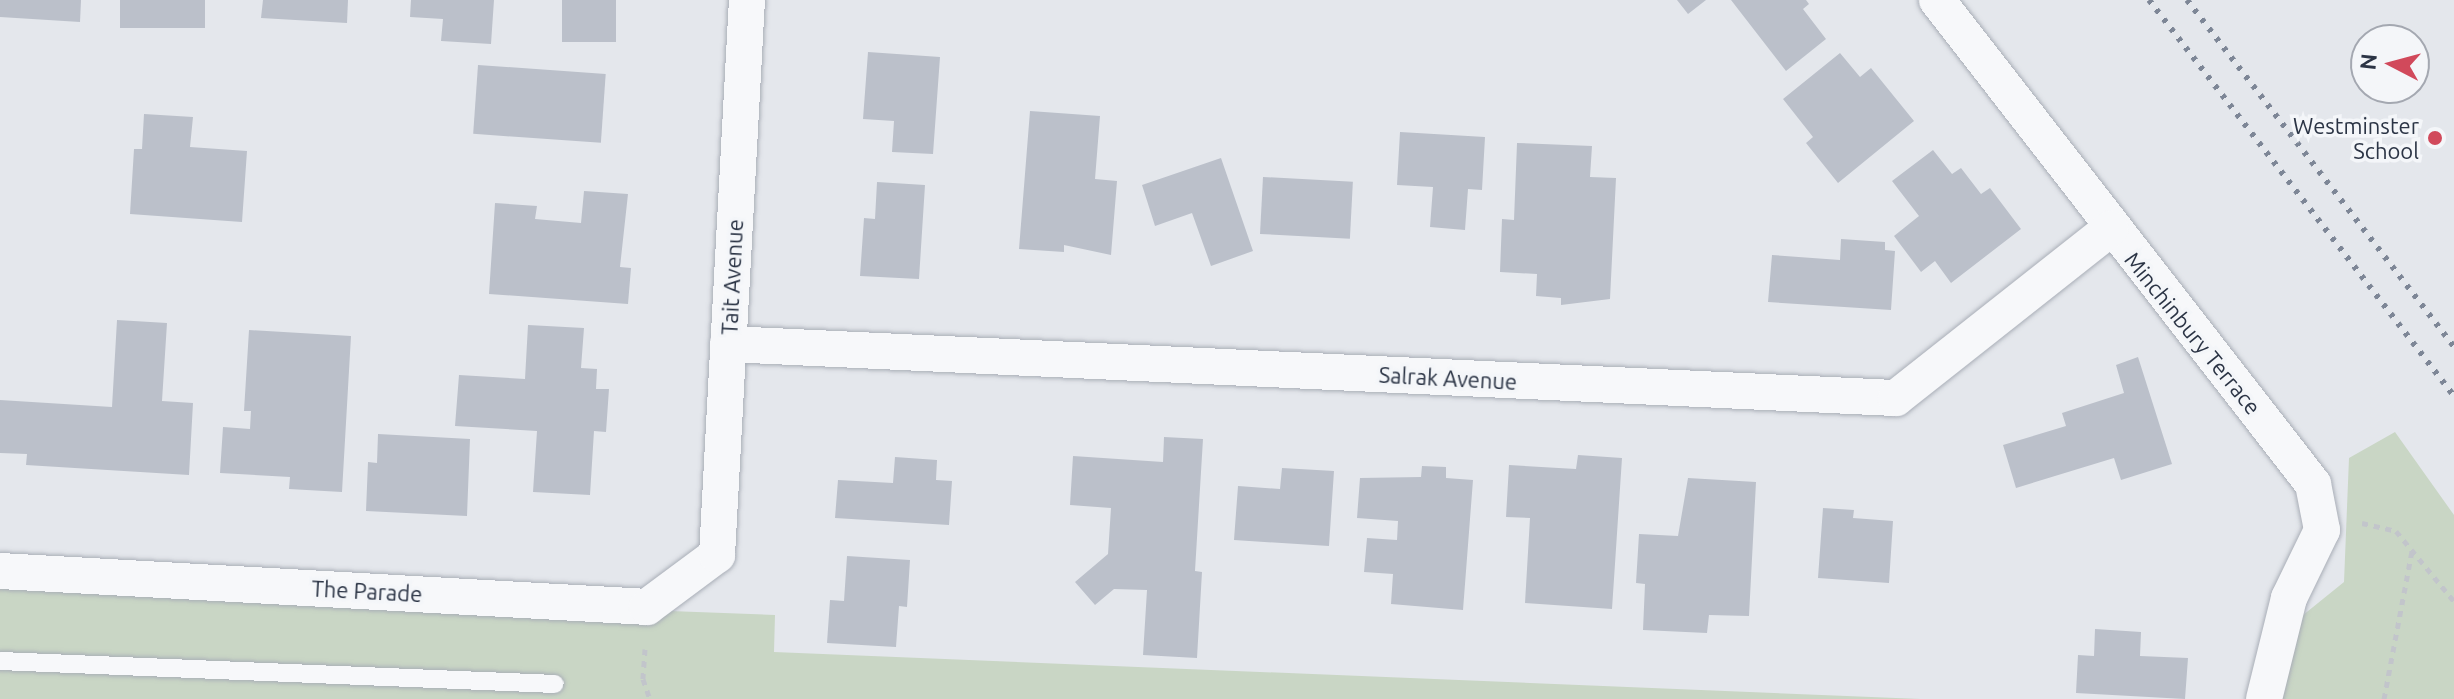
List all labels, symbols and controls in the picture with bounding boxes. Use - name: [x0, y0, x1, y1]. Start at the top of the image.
- north arrow: [2350, 24, 2430, 104]
- text: N: [2354, 52, 2381, 71]
- place label: Westminster School: [2293, 112, 2419, 164]
- marker: Westminster School: [2426, 129, 2444, 147]
- street label: Tait Avenue: [716, 218, 748, 336]
- street label: Minchinbury Terrace: [2119, 247, 2267, 419]
- street label: Salrak Avenue: [1378, 361, 1518, 395]
- street label: The Parade: [311, 575, 423, 607]

